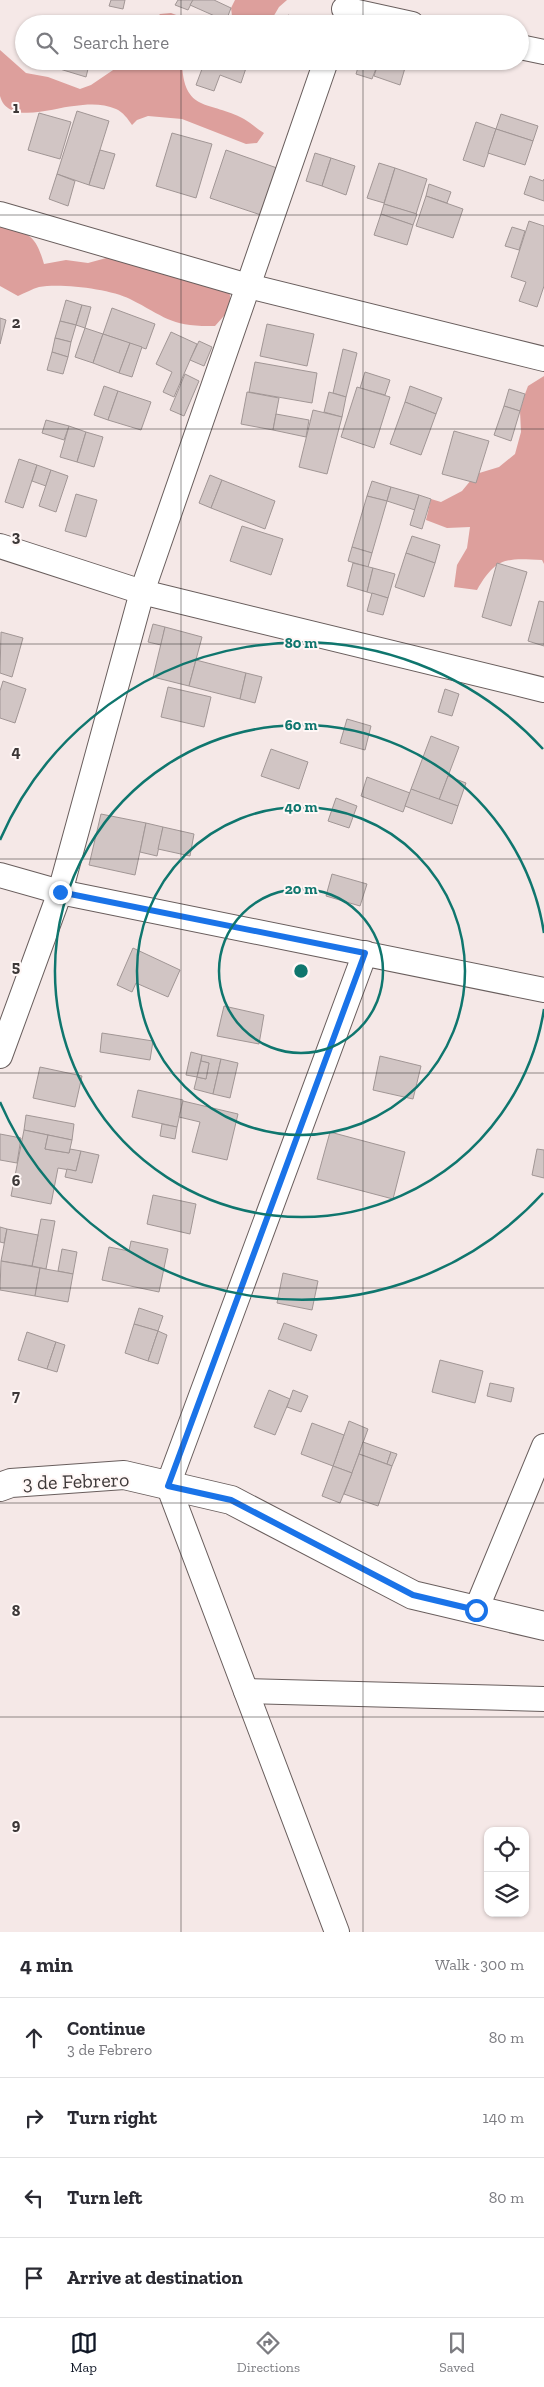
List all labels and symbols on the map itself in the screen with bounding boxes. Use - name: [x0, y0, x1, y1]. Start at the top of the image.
- text: 1: [13, 98, 20, 117]
- text: 2: [12, 313, 21, 332]
- text: 3: [12, 527, 21, 546]
- text: 80 m: [285, 634, 317, 652]
- text: 60 m: [285, 716, 317, 734]
- text: 4: [11, 742, 21, 761]
- text: 40 m: [284, 798, 318, 816]
- text: 20 m: [285, 880, 317, 898]
- route end: [49, 881, 72, 904]
- text: 5: [12, 957, 20, 976]
- centre of rings: [292, 962, 310, 980]
- text: 6: [12, 1171, 21, 1190]
- text: 7: [12, 1386, 20, 1405]
- street label: 3 de Febrero: [22, 1467, 130, 1495]
- route start: [465, 1599, 488, 1622]
- text: 8: [12, 1601, 21, 1620]
- text: 9: [12, 1815, 21, 1834]

